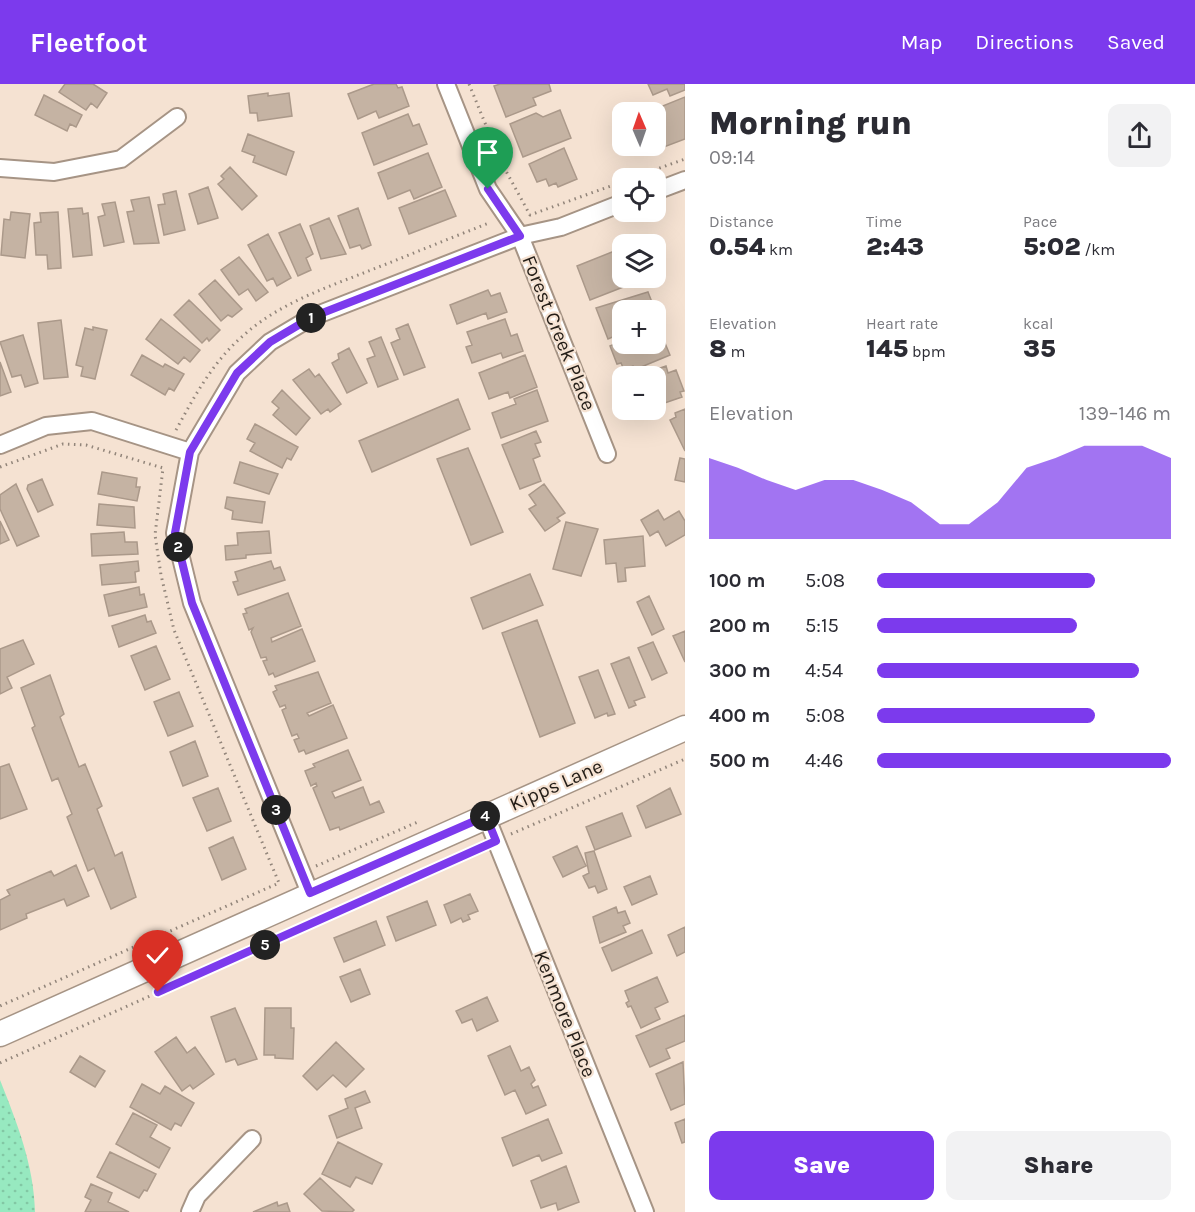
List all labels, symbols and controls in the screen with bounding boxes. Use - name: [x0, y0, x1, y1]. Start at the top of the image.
- text: Fleetfoot: [30, 26, 148, 59]
- text: Map: [901, 30, 942, 54]
- text: Directions: [975, 30, 1074, 54]
- text: Saved: [1107, 30, 1165, 54]
- north arrow: [612, 102, 666, 156]
- map controls: [612, 102, 666, 420]
- text: Morning run: [709, 104, 912, 142]
- button: share: [1108, 104, 1171, 167]
- pin: [462, 127, 513, 189]
- icon: arrive: [471, 136, 504, 169]
- text: 09:14: [709, 146, 755, 169]
- button: locate: [612, 168, 666, 222]
- text: Distance: [709, 212, 774, 231]
- text: Time: [866, 212, 902, 231]
- text: Pace: [1023, 212, 1057, 231]
- text: 0.54: [709, 231, 765, 262]
- text: 2:43: [866, 231, 924, 262]
- text: 5:02: [1023, 231, 1081, 262]
- button: layers: [612, 234, 666, 288]
- text: km: [765, 240, 793, 259]
- text: /km: [1081, 240, 1115, 259]
- street label: Forest Creek Place: [517, 252, 601, 414]
- button: +: [612, 300, 666, 354]
- pin: 1: [296, 303, 326, 333]
- text: 1: [308, 308, 314, 327]
- text: Elevation: [709, 314, 777, 333]
- text: Heart rate: [866, 314, 938, 333]
- text: kcal: [1023, 314, 1054, 333]
- text: 8: [709, 333, 727, 364]
- text: 145: [866, 333, 908, 364]
- text: 35: [1023, 333, 1056, 364]
- text: m: [727, 342, 745, 361]
- text: bpm: [908, 342, 946, 361]
- button: −: [612, 366, 666, 420]
- text: Elevation: [709, 402, 794, 425]
- text: 139–146 m: [1079, 402, 1171, 425]
- pin: 2: [163, 532, 193, 562]
- text: 2: [173, 537, 183, 556]
- text: 100 m: [709, 569, 765, 592]
- text: 5:08: [805, 569, 845, 592]
- text: 200 m: [709, 614, 770, 637]
- text: 5:15: [805, 614, 839, 637]
- text: 300 m: [709, 659, 771, 682]
- text: 4:54: [805, 659, 843, 682]
- text: 400 m: [709, 704, 770, 727]
- text: 5:08: [805, 704, 845, 727]
- text: 500 m: [709, 749, 770, 772]
- text: 4:46: [805, 749, 843, 772]
- street label: Kipps Lane: [506, 754, 606, 816]
- pin: 3: [261, 795, 291, 825]
- text: 3: [271, 800, 281, 819]
- pin: 4: [470, 801, 500, 831]
- text: 4: [480, 806, 490, 825]
- pin: [132, 930, 183, 992]
- pin: 5: [250, 930, 280, 960]
- text: 5: [260, 935, 270, 954]
- icon: check: [141, 939, 174, 972]
- street label: Kenmore Place: [529, 947, 601, 1081]
- button: Save: [709, 1131, 934, 1200]
- button: Share: [946, 1131, 1171, 1200]

